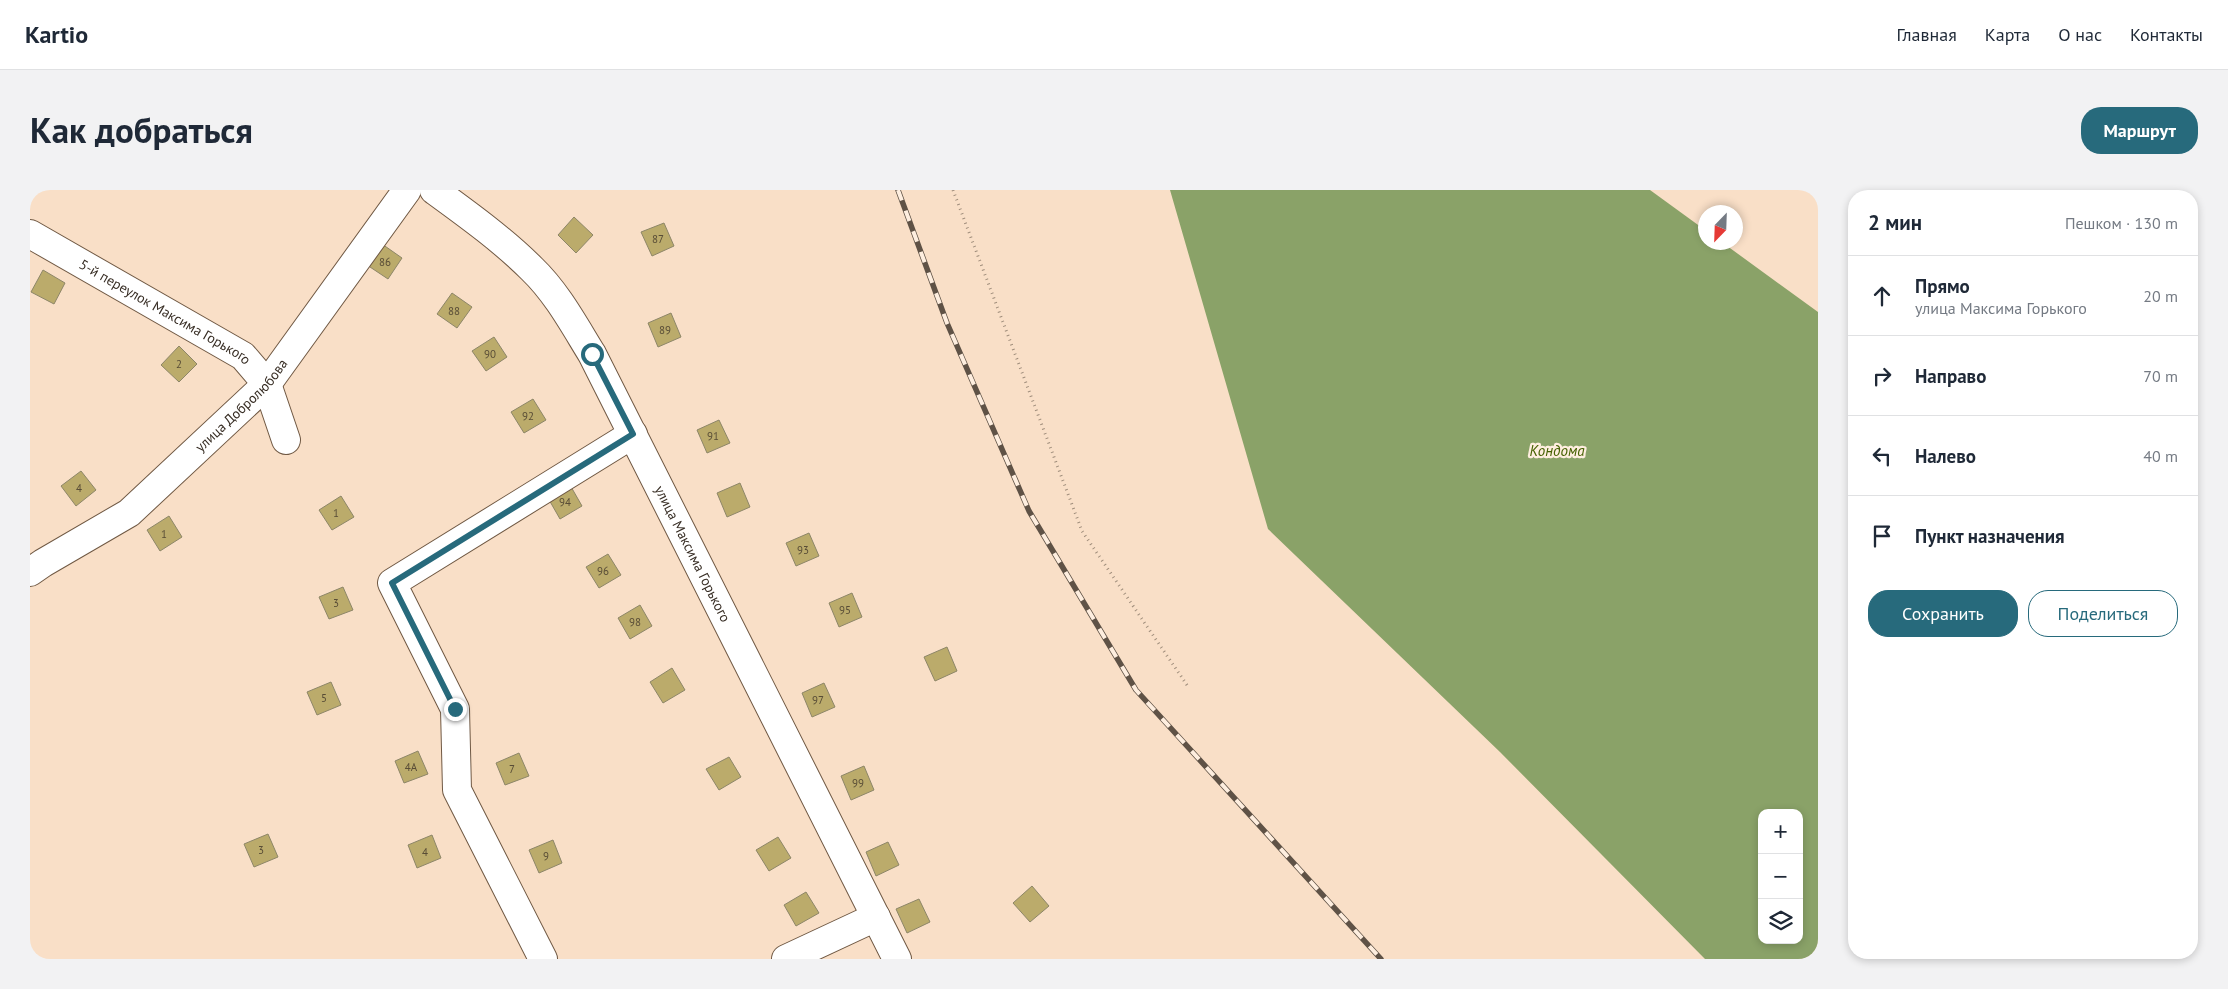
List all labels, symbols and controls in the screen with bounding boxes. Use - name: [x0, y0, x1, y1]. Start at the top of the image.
- text: Kartio: [25, 19, 88, 50]
- text: Главная: [1896, 23, 1957, 46]
- text: Карта: [1985, 23, 2030, 46]
- text: О нас: [2058, 23, 2102, 46]
- text: Контакты: [2130, 23, 2203, 46]
- text: Как добраться: [30, 107, 253, 153]
- button: Маршрут: [2081, 107, 2198, 154]
- north arrow: [1698, 205, 1743, 250]
- text: 2 мин: [1868, 209, 1922, 236]
- text: Пешком · 130 m: [2065, 213, 2178, 233]
- house number: 87: [652, 232, 664, 246]
- street label: 5-й переулок Максима Горького: [76, 255, 255, 368]
- house number: 86: [379, 255, 391, 269]
- text: Прямо: [1915, 274, 1970, 298]
- icon: ahead: [1868, 282, 1896, 310]
- text: 20 m: [2143, 286, 2178, 306]
- text: улица Максима Горького: [1915, 298, 2087, 318]
- house number: 88: [448, 304, 460, 318]
- house number: 89: [659, 323, 671, 337]
- route start: [581, 343, 604, 366]
- house number: 90: [484, 347, 496, 361]
- street label: улица Добролюбова: [191, 355, 291, 456]
- house number: 2: [176, 357, 182, 371]
- icon: right: [1868, 362, 1896, 390]
- text: Направо: [1915, 364, 1986, 388]
- text: 70 m: [2143, 366, 2178, 386]
- house number: 92: [522, 409, 534, 423]
- house number: 91: [707, 429, 719, 443]
- water label: Кондома: [1529, 441, 1585, 460]
- icon: left: [1868, 442, 1896, 470]
- text: Налево: [1915, 444, 1976, 468]
- text: 40 m: [2143, 446, 2178, 466]
- house number: 4: [76, 481, 82, 495]
- street label: улица Максима Горького: [651, 482, 735, 625]
- house number: 94: [559, 495, 571, 509]
- house number: 1: [333, 506, 339, 520]
- icon: arrive: [1868, 522, 1896, 550]
- text: Пункт назначения: [1915, 524, 2065, 548]
- house number: 1: [161, 527, 167, 541]
- house number: 93: [797, 543, 809, 557]
- house number: 96: [597, 564, 609, 578]
- button: Сохранить: [1868, 590, 2018, 637]
- button: Поделиться: [2028, 590, 2178, 637]
- house number: 3: [333, 596, 339, 610]
- house number: 95: [839, 603, 851, 617]
- house number: 98: [629, 615, 641, 629]
- house number: 5: [321, 691, 327, 705]
- house number: 97: [812, 693, 824, 707]
- route end: [444, 698, 467, 721]
- house number: 4А: [405, 760, 418, 774]
- house number: 7: [509, 762, 515, 776]
- house number: 99: [852, 776, 864, 790]
- map controls: [1758, 809, 1803, 944]
- button: +: [1758, 809, 1803, 854]
- house number: 3: [258, 843, 264, 857]
- house number: 4: [422, 845, 428, 859]
- house number: 9: [543, 849, 549, 863]
- button: −: [1758, 854, 1803, 899]
- button: layers: [1758, 899, 1803, 944]

